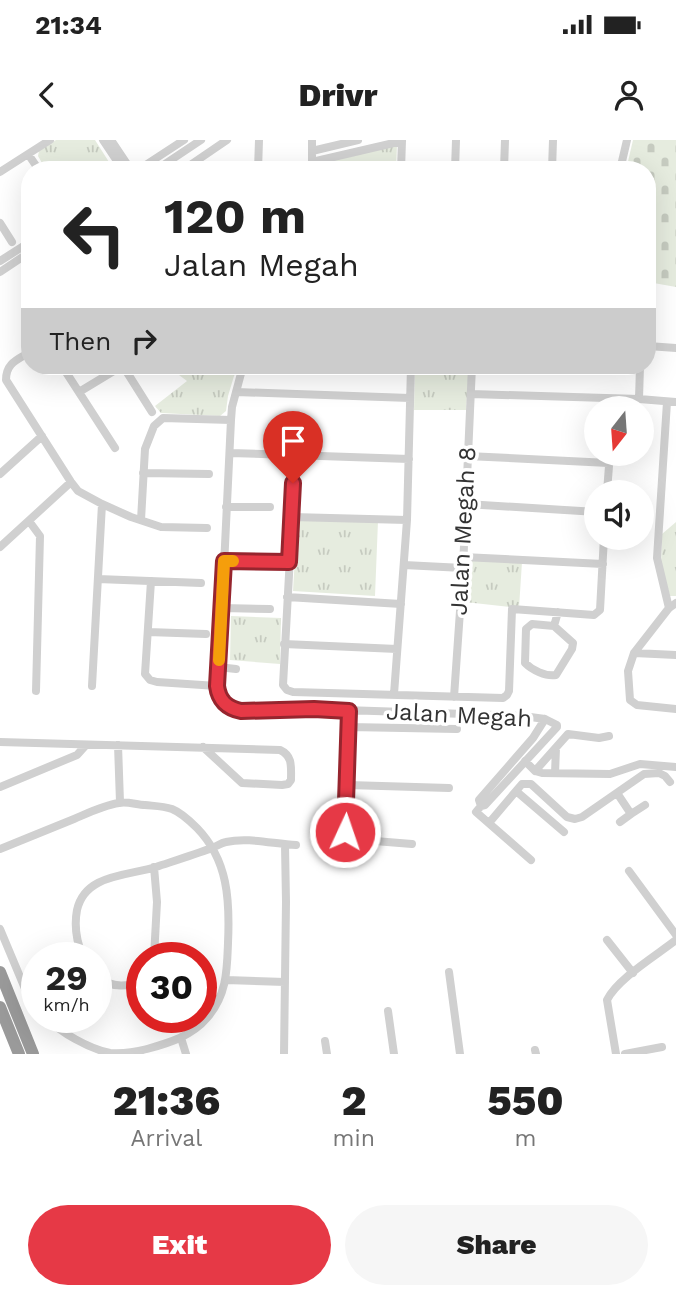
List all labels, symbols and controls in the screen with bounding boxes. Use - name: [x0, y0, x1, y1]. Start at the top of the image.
- text: 21:34: [35, 10, 102, 40]
- icon: back: [28, 76, 66, 114]
- text: Drivr: [299, 76, 377, 114]
- icon: person: [610, 76, 648, 114]
- text: 120 m: [164, 187, 306, 245]
- icon: left: [49, 189, 140, 280]
- text: Jalan Megah: [164, 246, 359, 284]
- icon: right: [125, 322, 163, 360]
- text: Then: [49, 326, 111, 356]
- north arrow: [584, 396, 654, 466]
- map controls: [584, 396, 654, 550]
- pin: [263, 411, 323, 483]
- icon: arrive: [274, 422, 312, 460]
- street label: Jalan Megah 8: [445, 446, 481, 616]
- button: sound: [584, 480, 654, 550]
- street label: Jalan Megah: [385, 697, 533, 733]
- position arrow: [308, 795, 382, 869]
- speed limit sign: 30: [126, 942, 217, 1033]
- text: 29: [45, 957, 88, 999]
- text: km/h: [43, 994, 90, 1015]
- text: 21:36: [112, 1076, 220, 1125]
- text: 2: [341, 1076, 366, 1125]
- text: 550: [487, 1076, 564, 1125]
- text: Arrival: [130, 1125, 202, 1152]
- text: min: [333, 1125, 375, 1152]
- text: m: [514, 1125, 536, 1152]
- button: Exit: [28, 1205, 331, 1285]
- button: Share: [345, 1205, 648, 1285]

